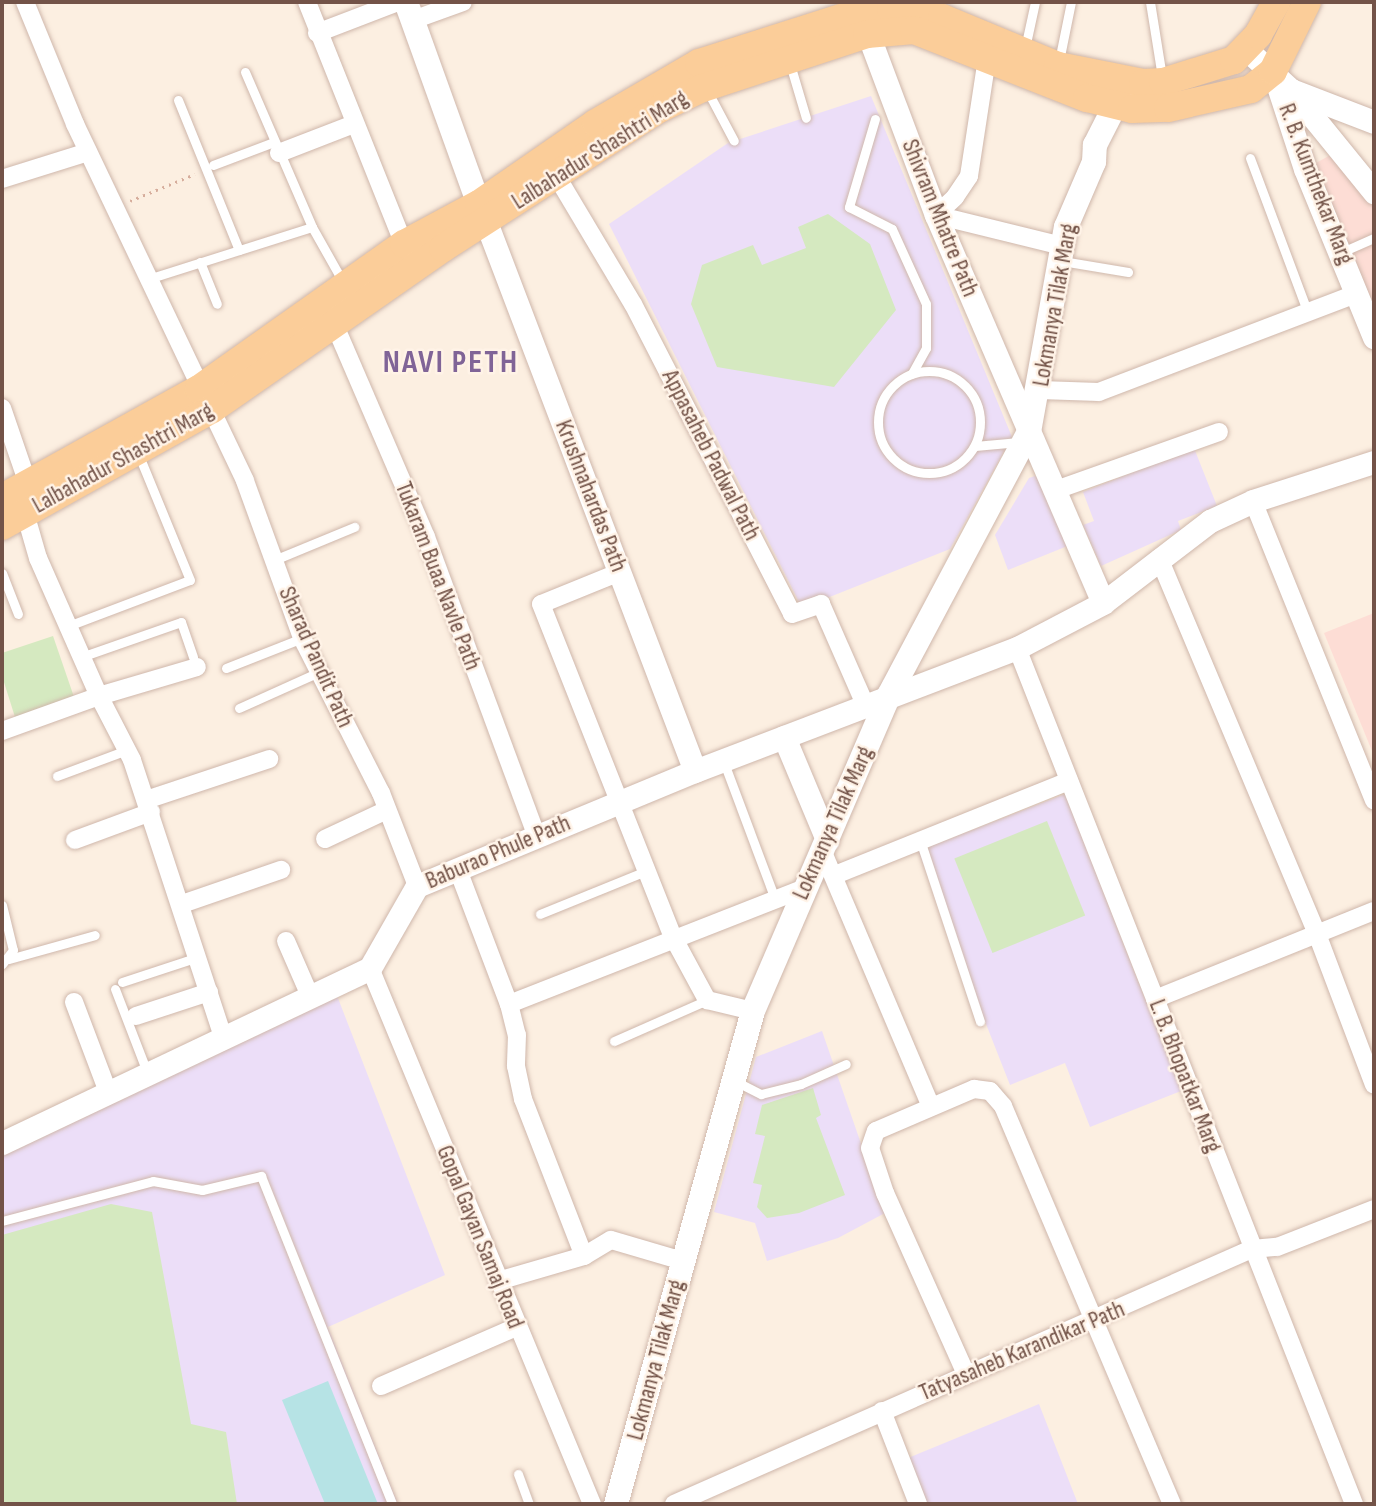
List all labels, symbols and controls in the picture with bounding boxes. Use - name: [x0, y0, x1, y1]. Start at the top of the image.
- street label: Lalbahadur Shashtri Marg: [506, 84, 694, 216]
- street label: R. B. Kumthekar Marg: [1272, 99, 1360, 269]
- street label: Shivram Mhatre Path: [895, 135, 985, 301]
- street label: Lokmanya Tilak Marg: [1027, 221, 1083, 389]
- district label: NAVI PETH: [384, 344, 518, 382]
- street label: Appasaheb Padwal Path: [656, 365, 766, 545]
- street label: Lalbahadur Shashtri Marg: [27, 396, 219, 520]
- street label: Krushnahardas Path: [549, 416, 633, 576]
- street label: Tukaram Buaa Navle Path: [389, 478, 487, 674]
- street label: Sharad Pandit Path: [272, 582, 360, 732]
- street label: Lokmanya Tilak Marg: [786, 742, 880, 904]
- street label: Baburao Phule Path: [421, 809, 575, 895]
- street label: L. B. Bhopatkar Marg: [1143, 995, 1227, 1157]
- street label: Gopal Gayan Samaj Road: [430, 1141, 530, 1333]
- street label: Lokmanya Tilak Marg: [621, 1277, 691, 1443]
- street label: Tatyasaheb Karandikar Path: [915, 1295, 1129, 1407]

